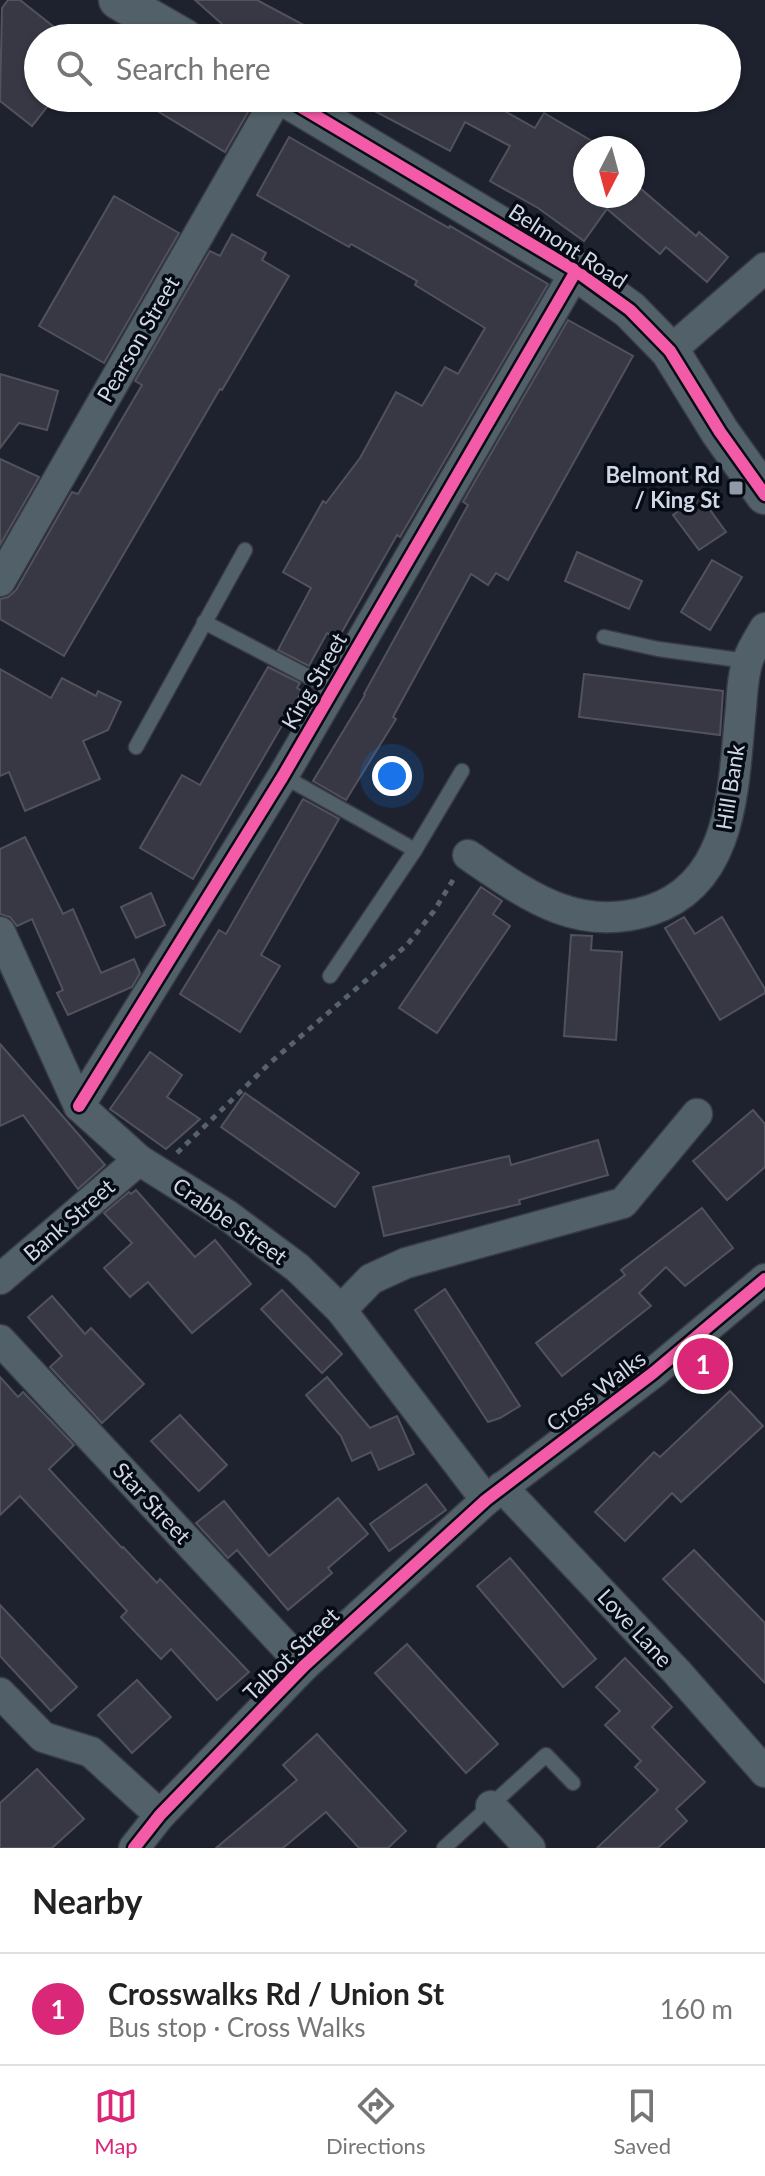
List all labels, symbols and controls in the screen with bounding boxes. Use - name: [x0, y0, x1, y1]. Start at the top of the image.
- search box: [24, 24, 741, 112]
- icon: search: [52, 46, 96, 90]
- text: Search here: [116, 50, 271, 86]
- north arrow: [573, 136, 645, 208]
- street label: Belmont Road: [504, 197, 633, 294]
- street label: Pearson Street: [91, 271, 185, 407]
- place label: Belmont Rd / King St: [606, 461, 721, 513]
- marker: Belmont Rd / King St: [727, 479, 745, 497]
- street label: King Street: [275, 628, 352, 734]
- street label: Hill Bank: [709, 741, 750, 832]
- your location: [372, 756, 412, 796]
- street label: Crabbe Street: [168, 1171, 293, 1270]
- street label: Bank Street: [18, 1173, 120, 1267]
- pin: 1: [677, 1334, 729, 1394]
- street label: Cross Walks: [541, 1344, 651, 1437]
- street label: Star Street: [108, 1456, 197, 1549]
- street label: Love Lane: [592, 1583, 678, 1672]
- street label: Talbot Street: [237, 1601, 344, 1706]
- text: Nearby: [32, 1880, 143, 1921]
- text: Crosswalks Rd / Union St: [108, 1975, 444, 2011]
- text: 1: [50, 1993, 66, 2025]
- text: 160 m: [660, 1993, 733, 2025]
- text: Bus stop · Cross Walks: [108, 2011, 366, 2043]
- tab: Map: [94, 2084, 138, 2159]
- tab: Directions: [326, 2084, 425, 2159]
- tab: Saved: [613, 2084, 671, 2159]

